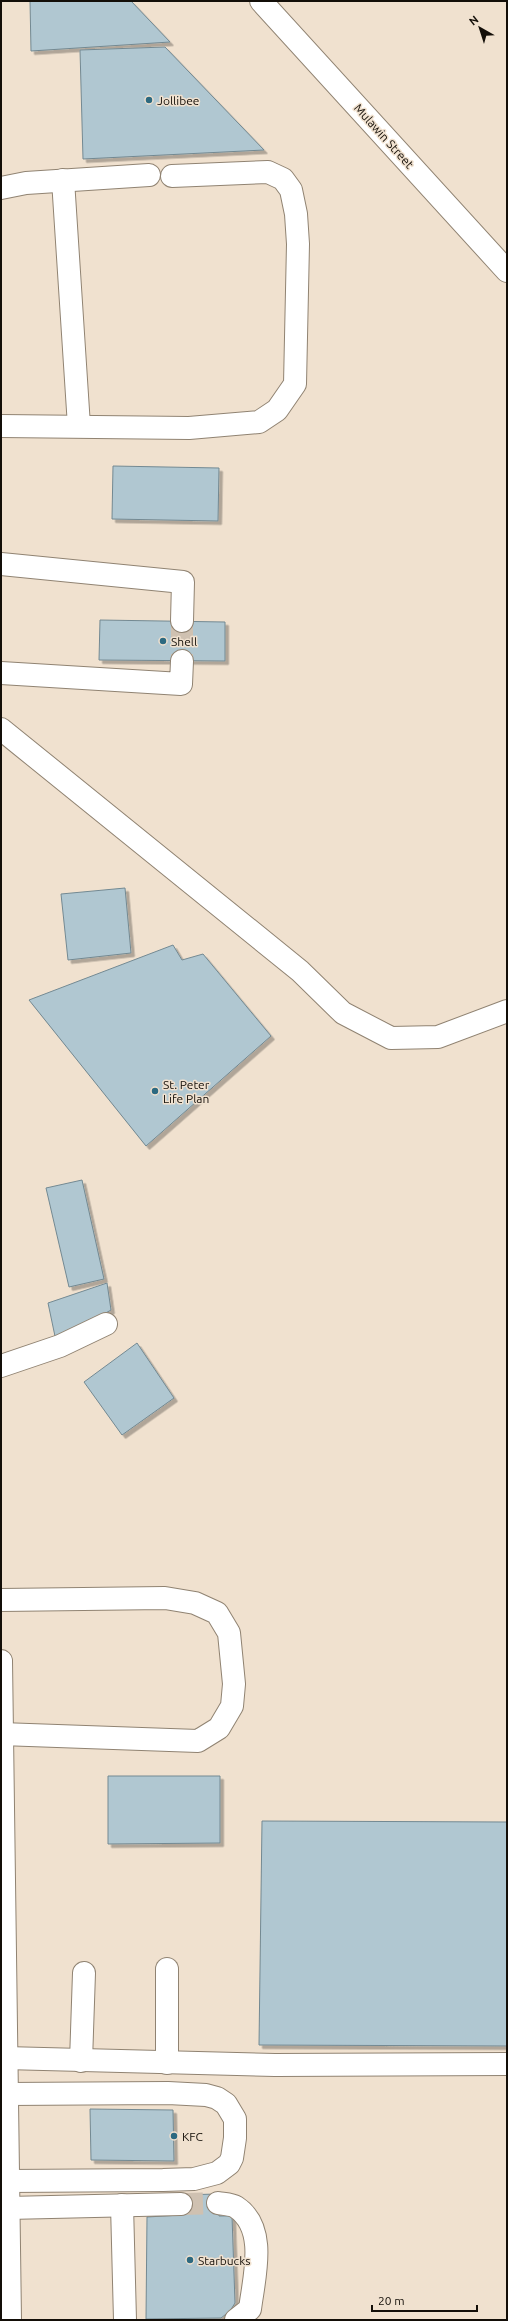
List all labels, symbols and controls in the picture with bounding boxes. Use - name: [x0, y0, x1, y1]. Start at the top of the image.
- north arrow: [460, 8, 500, 48]
- text: N: [467, 13, 481, 27]
- place label: Jollibee: [157, 94, 199, 107]
- marker: Jollibee: [144, 95, 154, 105]
- street label: Mulawin Street: [352, 101, 416, 171]
- place label: Shell: [171, 635, 197, 648]
- marker: Shell: [158, 636, 168, 646]
- place label: St. Peter Life Plan: [163, 1078, 210, 1105]
- marker: St. Peter Life Plan: [150, 1086, 160, 1096]
- place label: KFC: [182, 2130, 204, 2143]
- marker: KFC: [169, 2131, 179, 2141]
- place label: Starbucks: [198, 2254, 250, 2267]
- marker: Starbucks: [185, 2255, 195, 2265]
- scale bar: [372, 2287, 477, 2313]
- text: 20 m: [378, 2294, 405, 2307]

